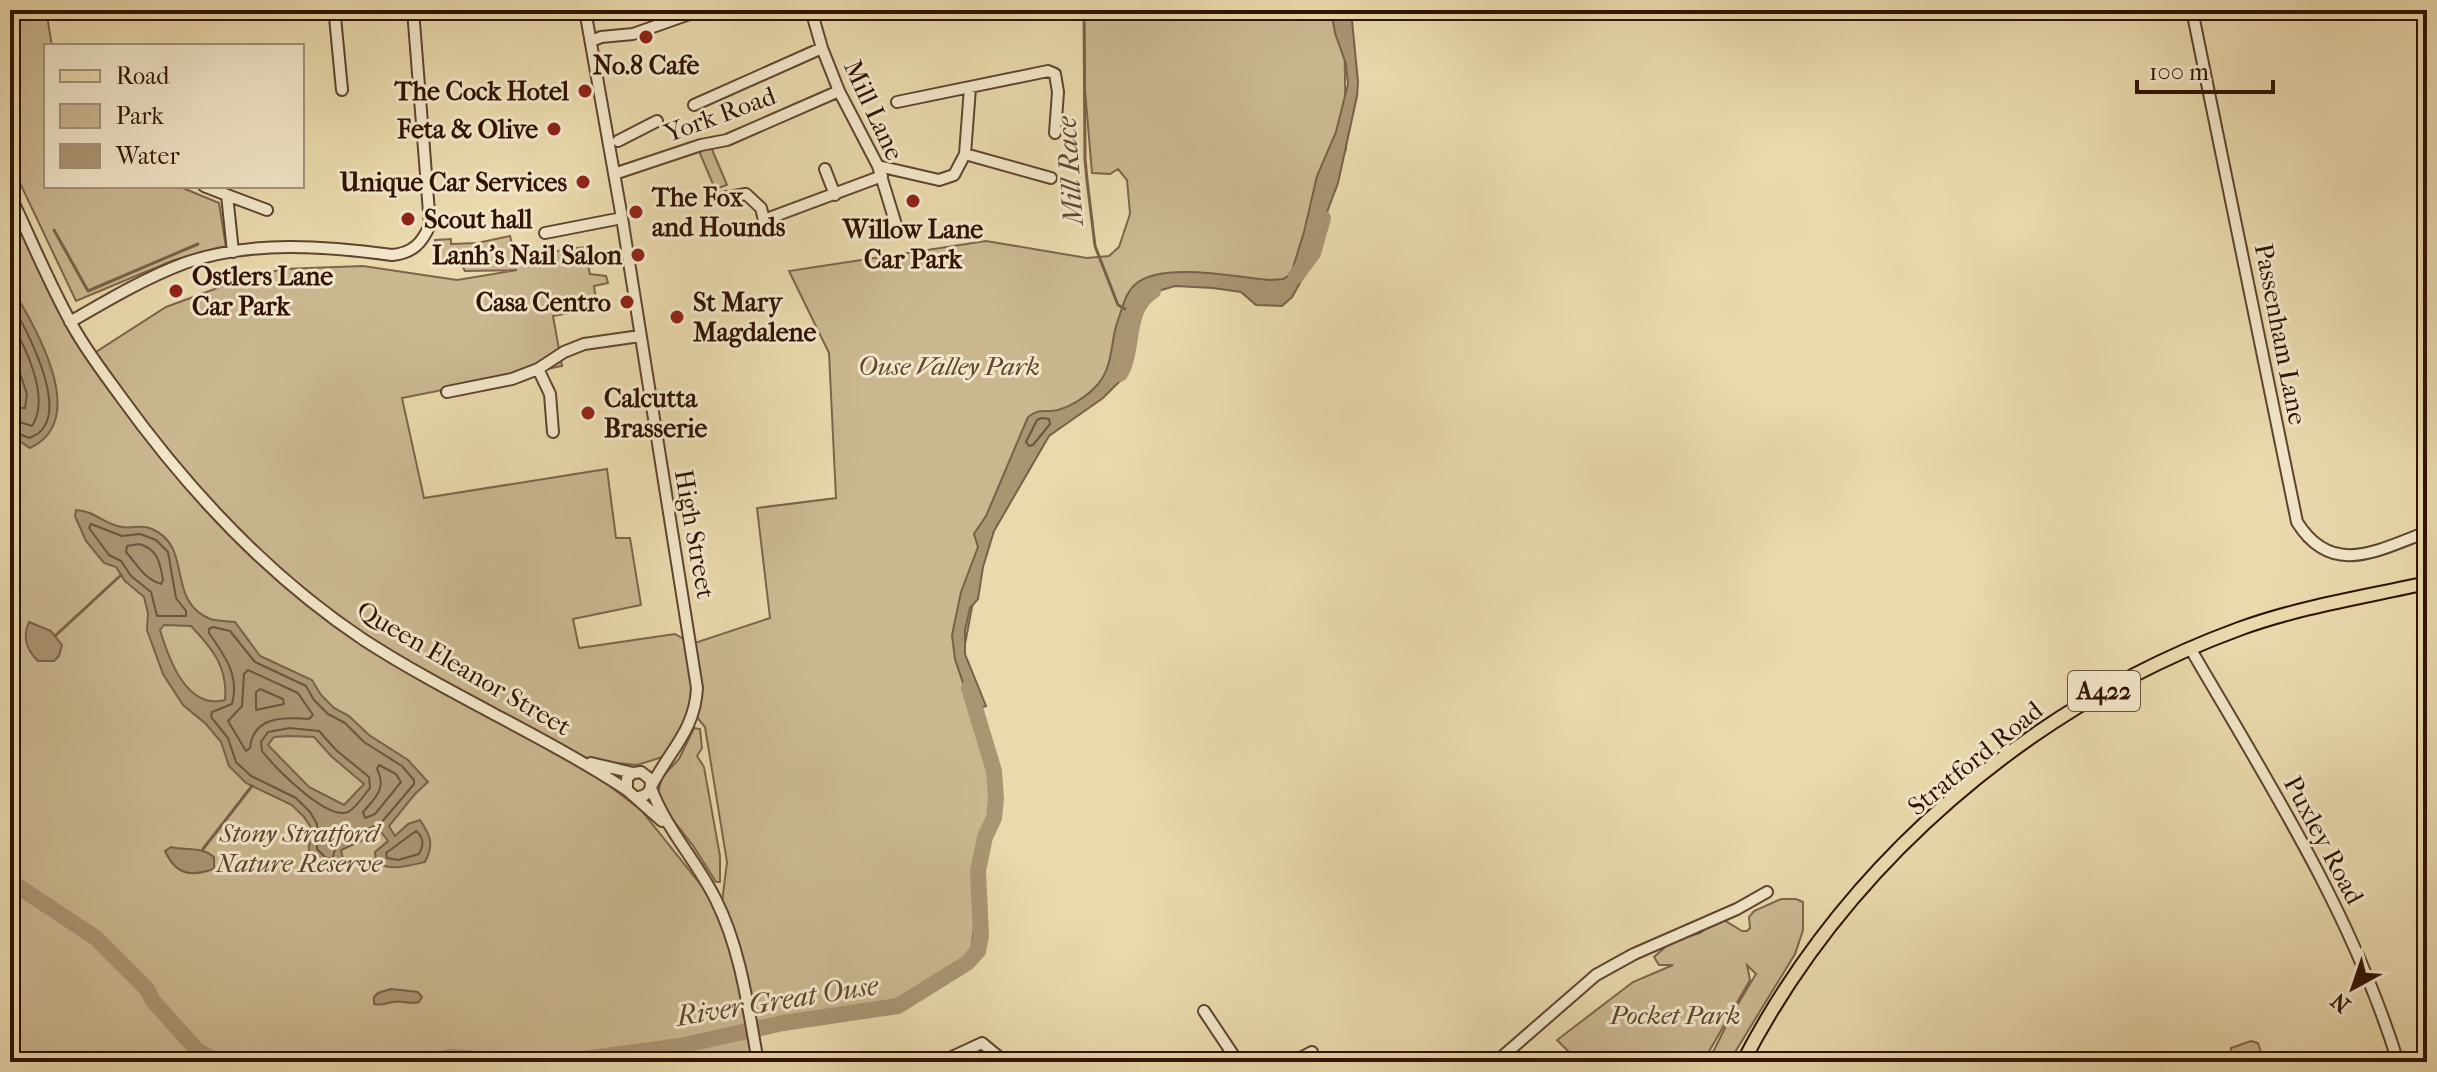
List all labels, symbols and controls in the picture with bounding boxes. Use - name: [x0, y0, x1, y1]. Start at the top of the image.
- marker: No.8 Cafe: [637, 28, 655, 46]
- legend: [44, 44, 304, 188]
- scale bar: [2137, 44, 2273, 94]
- place label: No.8 Cafe: [593, 50, 699, 81]
- street label: Mill Lane: [837, 55, 910, 165]
- text: 100 m: [2149, 58, 2209, 86]
- text: Road: [116, 62, 170, 90]
- place label: The Cock Hotel: [393, 76, 570, 107]
- street label: York Road: [659, 80, 781, 149]
- marker: The Cock Hotel: [576, 82, 594, 100]
- text: Park: [116, 102, 164, 130]
- place label: Feta & Olive: [396, 114, 538, 145]
- water label: Mill Race: [1049, 115, 1090, 228]
- marker: Feta & Olive: [545, 120, 563, 138]
- text: Water: [115, 142, 180, 170]
- place label: Unique Car Services: [339, 167, 567, 198]
- marker: Unique Car Services: [574, 173, 592, 191]
- place label: The Fox and Hounds: [651, 182, 786, 243]
- marker: Willow Lane Car Park: [904, 192, 922, 210]
- marker: The Fox and Hounds: [627, 203, 645, 221]
- place label: Scout hall: [424, 204, 533, 235]
- marker: Scout hall: [399, 210, 417, 228]
- place label: Willow Lane Car Park: [842, 214, 983, 275]
- place label: Lanh's Nail Salon: [432, 240, 623, 271]
- street label: Passenham Lane: [2248, 241, 2313, 428]
- marker: Lanh's Nail Salon: [629, 246, 647, 264]
- place label: Ostlers Lane Car Park: [192, 261, 333, 322]
- marker: Ostlers Lane Car Park: [167, 282, 185, 300]
- place label: Casa Centro: [476, 287, 611, 318]
- place label: St Mary Magdalene: [693, 287, 817, 348]
- marker: Casa Centro: [618, 293, 636, 311]
- marker: St Mary Magdalene: [668, 308, 686, 326]
- park label: Ouse Valley Park: [858, 351, 1040, 382]
- place label: Calcutta Brasserie: [604, 383, 708, 444]
- marker: Calcutta Brasserie: [579, 404, 597, 422]
- street label: High Street: [668, 467, 721, 602]
- street label: Queen Eleanor Street: [351, 595, 577, 743]
- road number: A422: [2068, 671, 2140, 711]
- street label: Stratford Road: [1902, 694, 2050, 822]
- street label: Puxley Road: [2277, 771, 2371, 910]
- park label: Stony Stratford Nature Reserve: [215, 818, 384, 879]
- north arrow: [2313, 948, 2393, 1028]
- water label: River Great Ouse: [672, 968, 881, 1033]
- text: N: [2326, 987, 2356, 1018]
- park label: Pocket Park: [1609, 1000, 1740, 1031]

